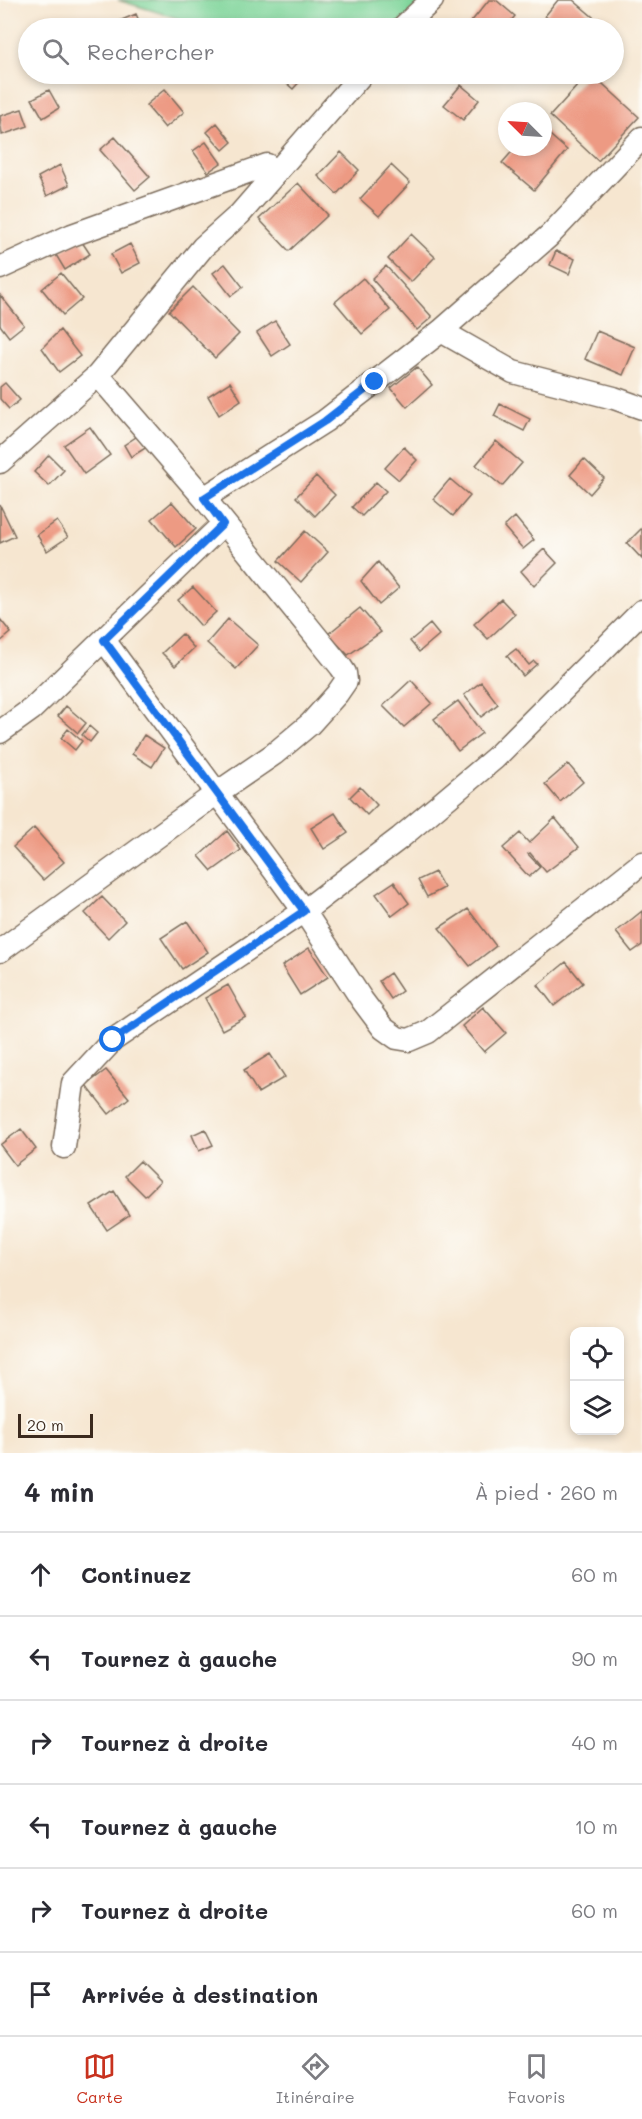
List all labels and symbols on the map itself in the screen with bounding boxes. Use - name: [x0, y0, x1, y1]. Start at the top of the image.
- north arrow: [498, 102, 552, 156]
- route end: [361, 368, 387, 394]
- route start: [99, 1026, 125, 1052]
- scale bar: [18, 1411, 93, 1438]

